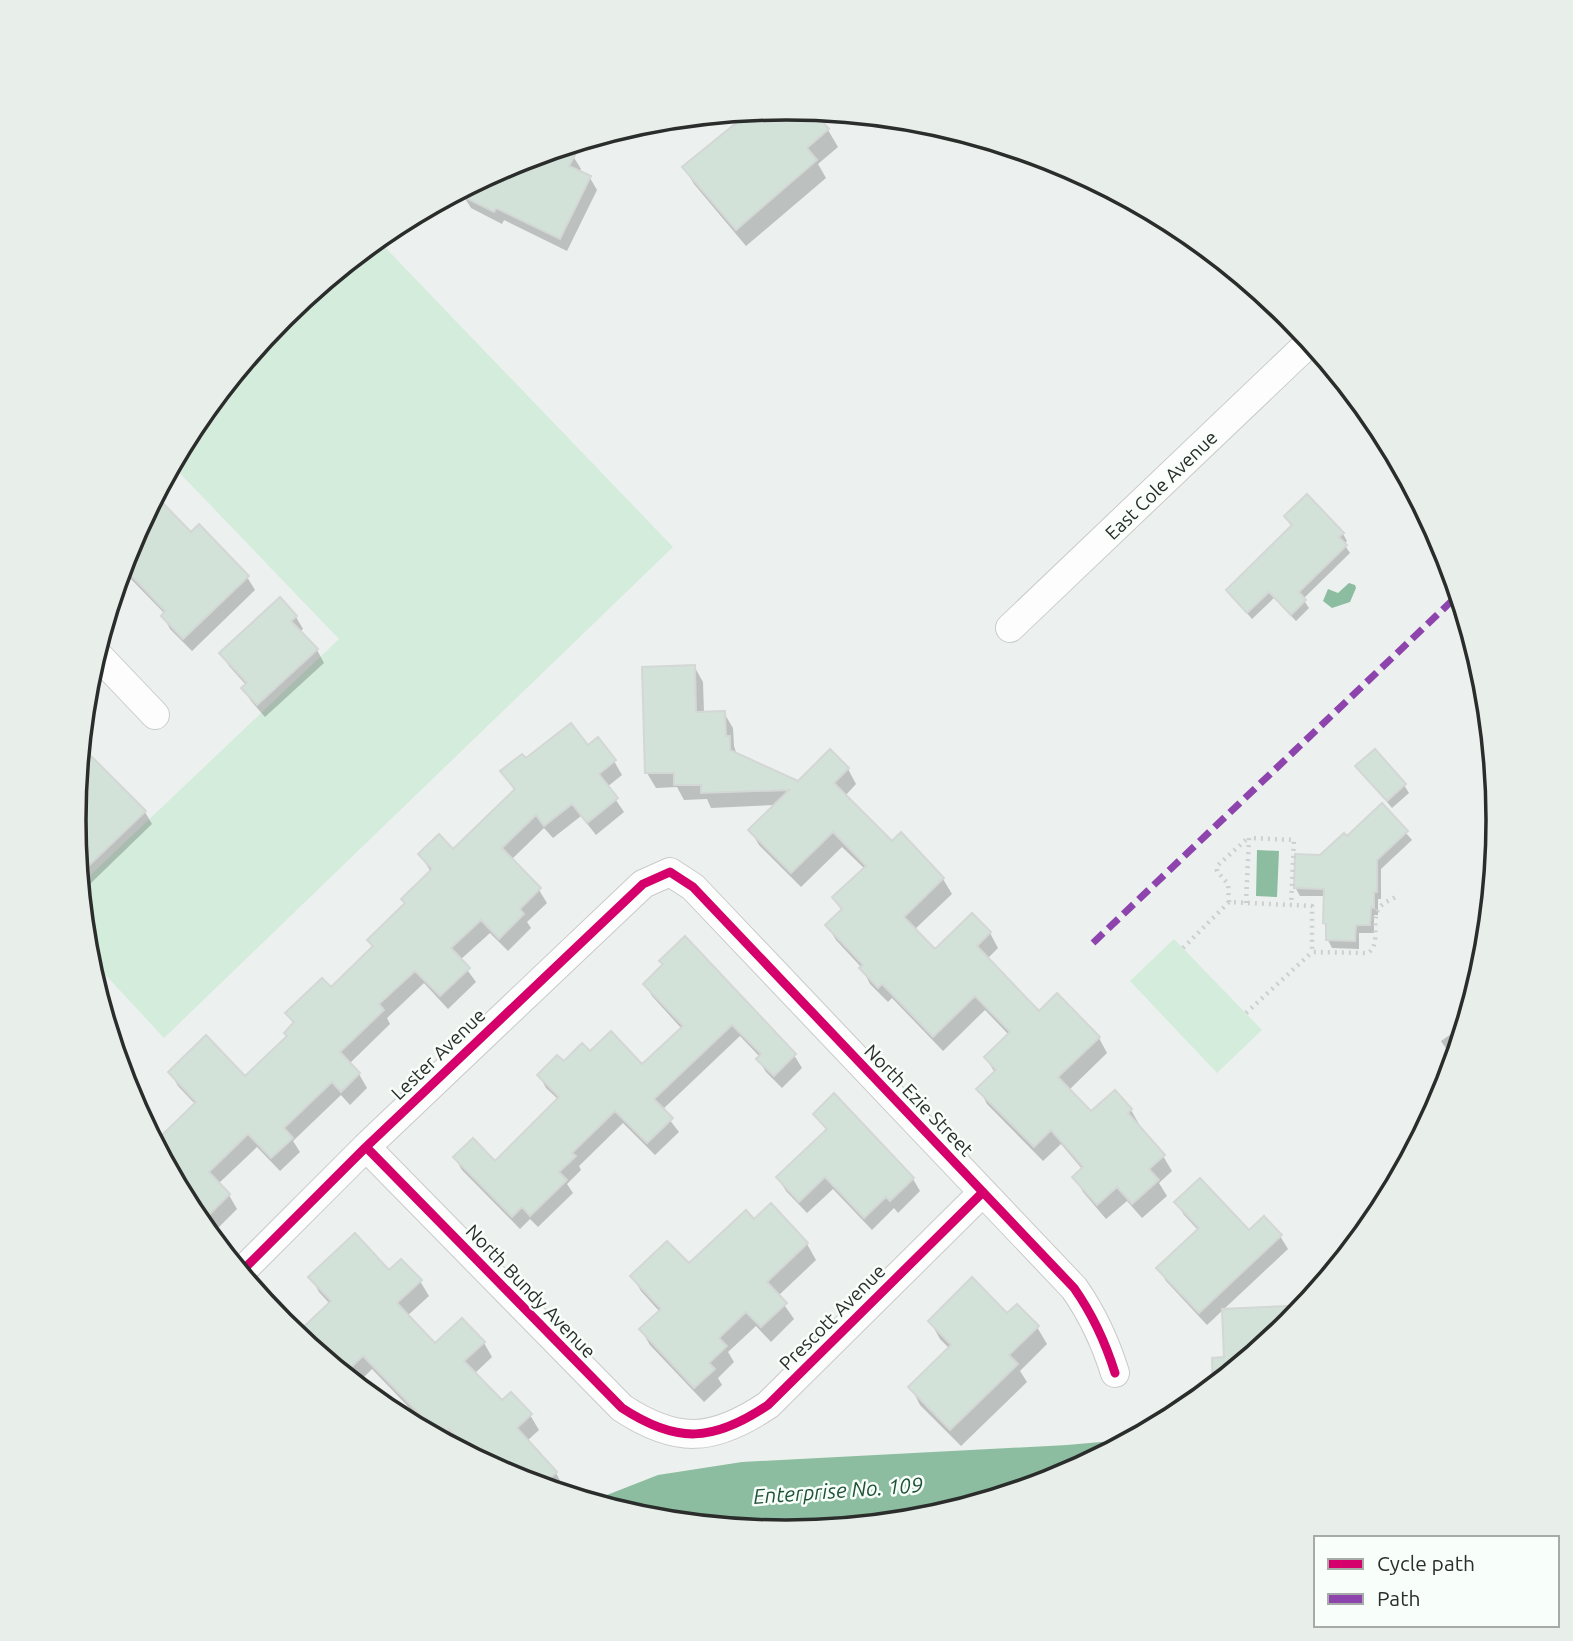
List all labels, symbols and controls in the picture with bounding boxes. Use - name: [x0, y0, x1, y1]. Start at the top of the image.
- street label: East Cole Avenue: [1100, 426, 1222, 544]
- street label: Lester Avenue: [387, 1004, 489, 1104]
- street label: North Ezie Street: [860, 1040, 978, 1161]
- street label: North Bundy Avenue: [462, 1220, 600, 1362]
- street label: Prescott Avenue: [775, 1260, 889, 1374]
- water label: Enterprise No. 109: [752, 1472, 924, 1508]
- legend: [1314, 1536, 1559, 1627]
- text: Cycle path: [1377, 1551, 1475, 1575]
- text: Path: [1377, 1586, 1420, 1610]

